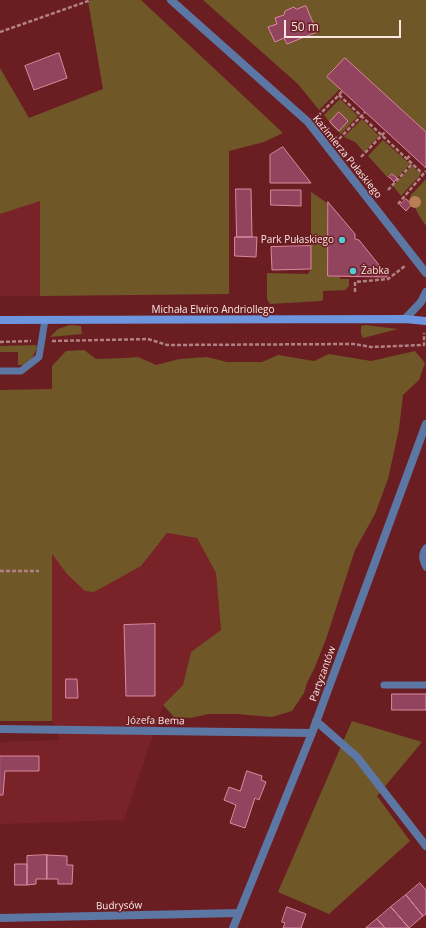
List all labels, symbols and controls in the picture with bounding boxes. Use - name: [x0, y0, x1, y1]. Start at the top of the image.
- scale bar: [286, 12, 403, 38]
- text: 50 m: [291, 18, 319, 35]
- street label: Kazimierza Pułaskiego: [310, 113, 384, 201]
- place label: Park Pułaskiego: [261, 234, 334, 246]
- marker: Park Pułaskiego: [337, 235, 347, 245]
- place label: Żabka: [361, 265, 389, 277]
- marker: Żabka: [348, 266, 358, 276]
- street label: Michała Elwiro Andriollego: [151, 304, 275, 316]
- street label: Partyzantów: [307, 645, 339, 703]
- street label: Józefa Bema: [127, 714, 185, 728]
- street label: Budrysów: [96, 900, 142, 912]

